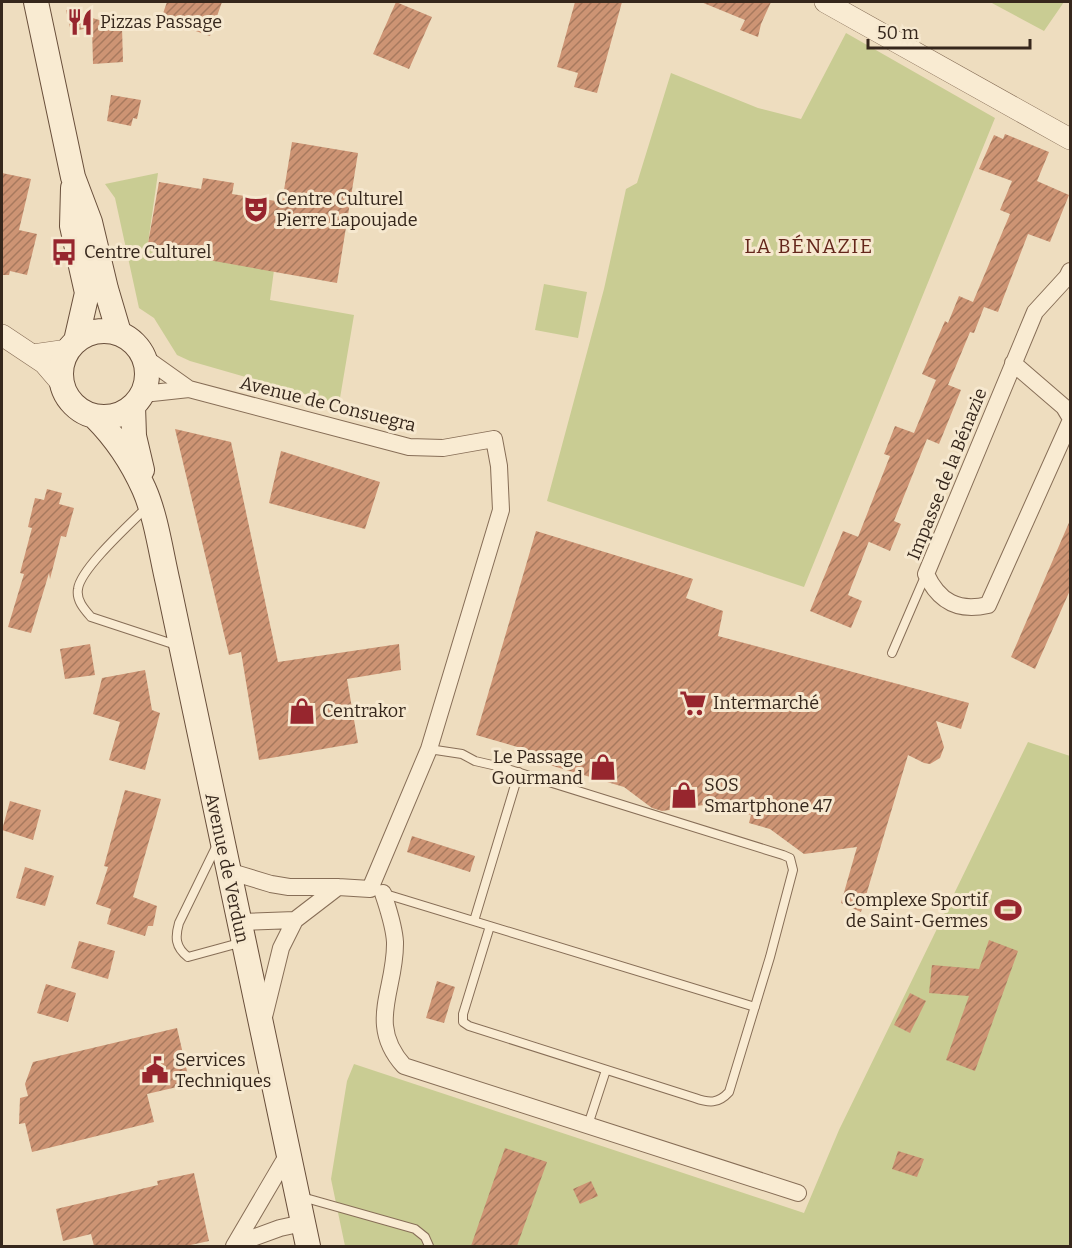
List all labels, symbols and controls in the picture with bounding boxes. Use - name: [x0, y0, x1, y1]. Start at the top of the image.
- restaurant icon: Pizzas Passage: [65, 7, 95, 37]
- place label: Pizzas Passage: [100, 11, 222, 33]
- scale bar: [868, 12, 1030, 50]
- text: 50 m: [877, 22, 919, 44]
- place label: Centre Culturel Pierre Lapoujade: [276, 188, 418, 231]
- theatre icon: Centre Culturel Pierre Lapoujade: [241, 194, 271, 224]
- district label: LA BÉNAZIE: [744, 234, 874, 258]
- bus stop icon: Centre Culturel: [49, 237, 79, 267]
- place label: Centre Culturel: [84, 241, 212, 263]
- street label: Avenue de Consuegra: [238, 371, 418, 437]
- street label: Impasse de la Bénazie: [902, 385, 992, 563]
- supermarket icon: Intermarché: [678, 688, 708, 718]
- place label: Intermarché: [713, 692, 819, 714]
- shop icon: Centrakor: [287, 696, 317, 726]
- place label: Centrakor: [322, 700, 406, 722]
- place label: Le Passage Gourmand: [491, 746, 583, 789]
- shop icon: Le Passage Gourmand: [588, 752, 618, 782]
- place label: SOS Smartphone 47: [704, 774, 832, 817]
- shop icon: SOS Smartphone 47: [669, 780, 699, 810]
- street label: Avenue de Verdun: [200, 791, 254, 946]
- place label: Complexe Sportif de Saint-Germes: [844, 889, 990, 932]
- sports icon: Complexe Sportif de Saint-Germes: [993, 895, 1023, 925]
- place label: Services Techniques: [175, 1049, 271, 1092]
- public building icon: Services Techniques: [140, 1055, 170, 1085]

